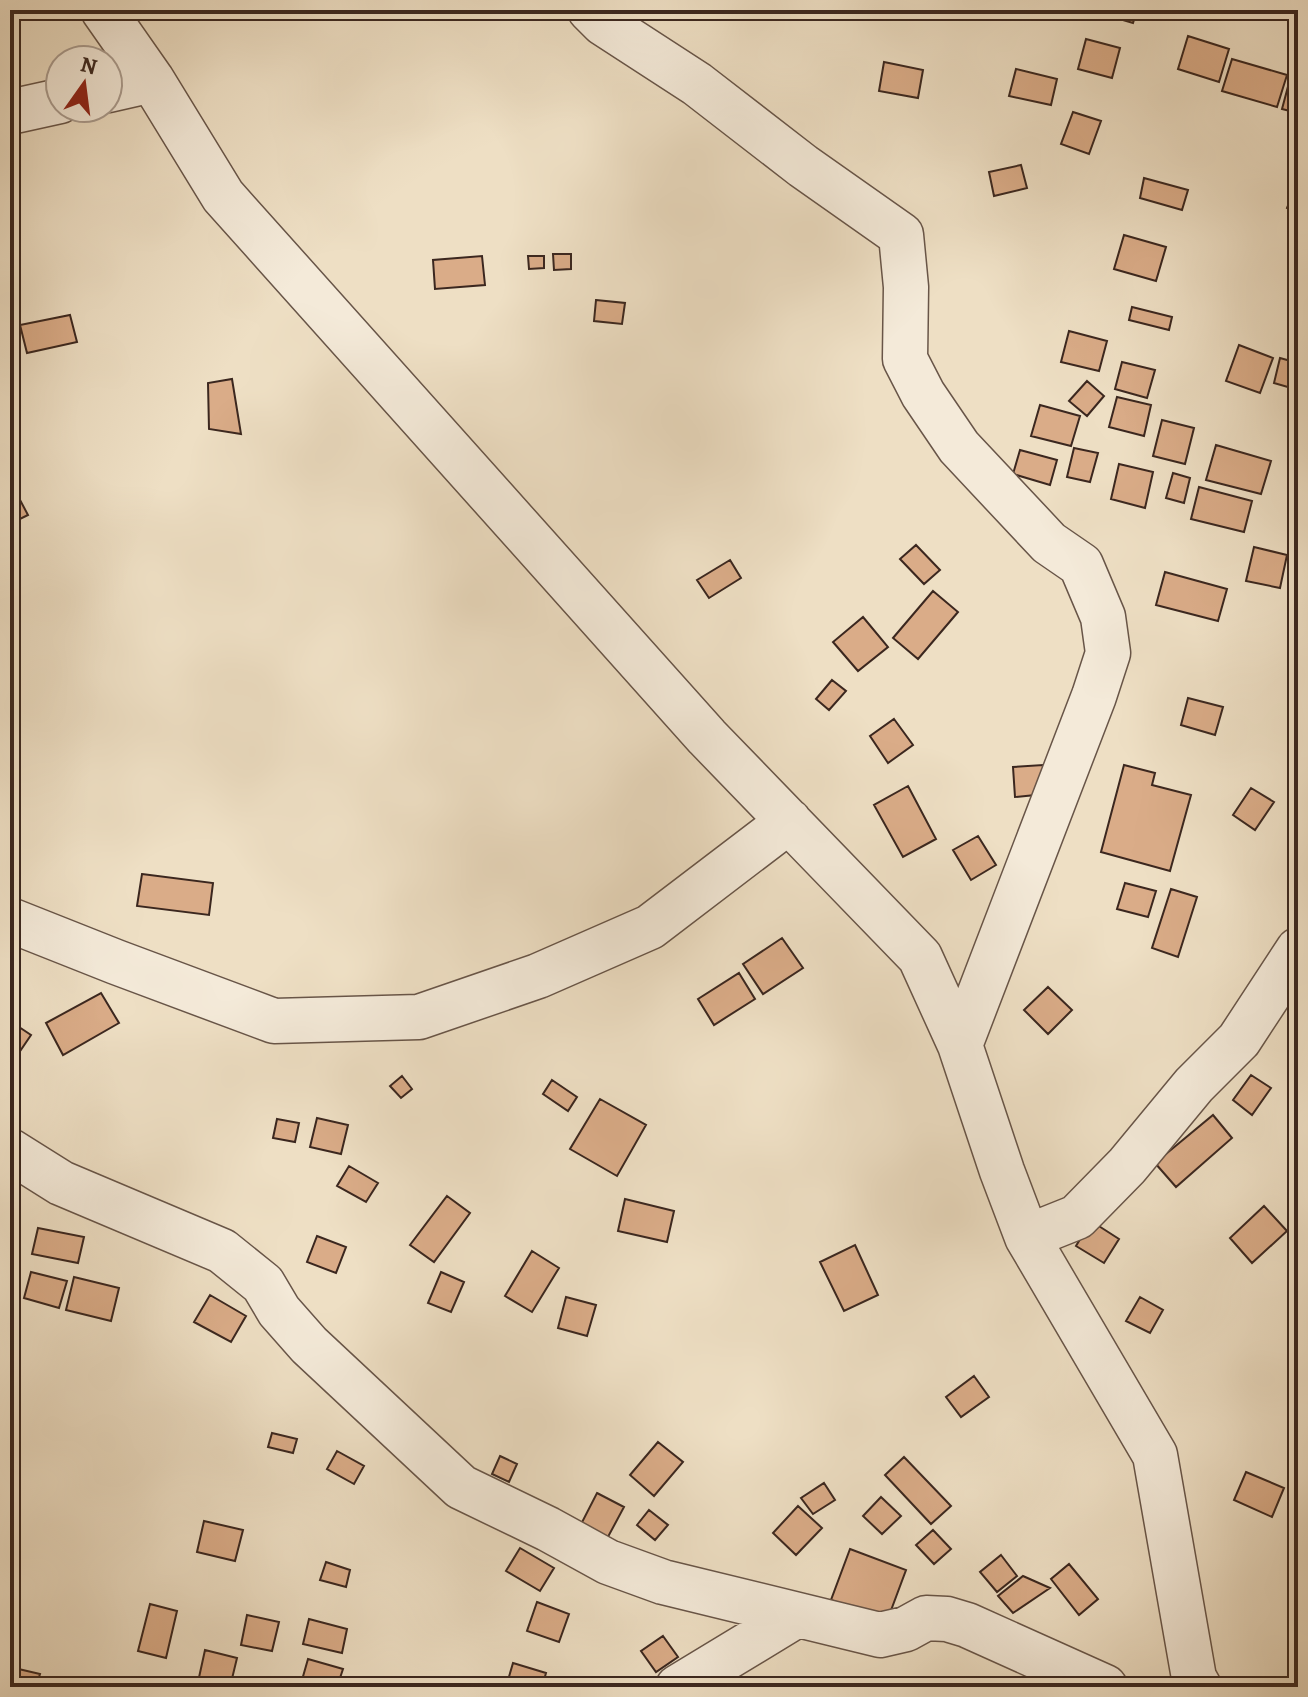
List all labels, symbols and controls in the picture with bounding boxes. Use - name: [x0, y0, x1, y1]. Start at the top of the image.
- north arrow: [44, 44, 124, 124]
- text: N: [77, 49, 100, 82]

